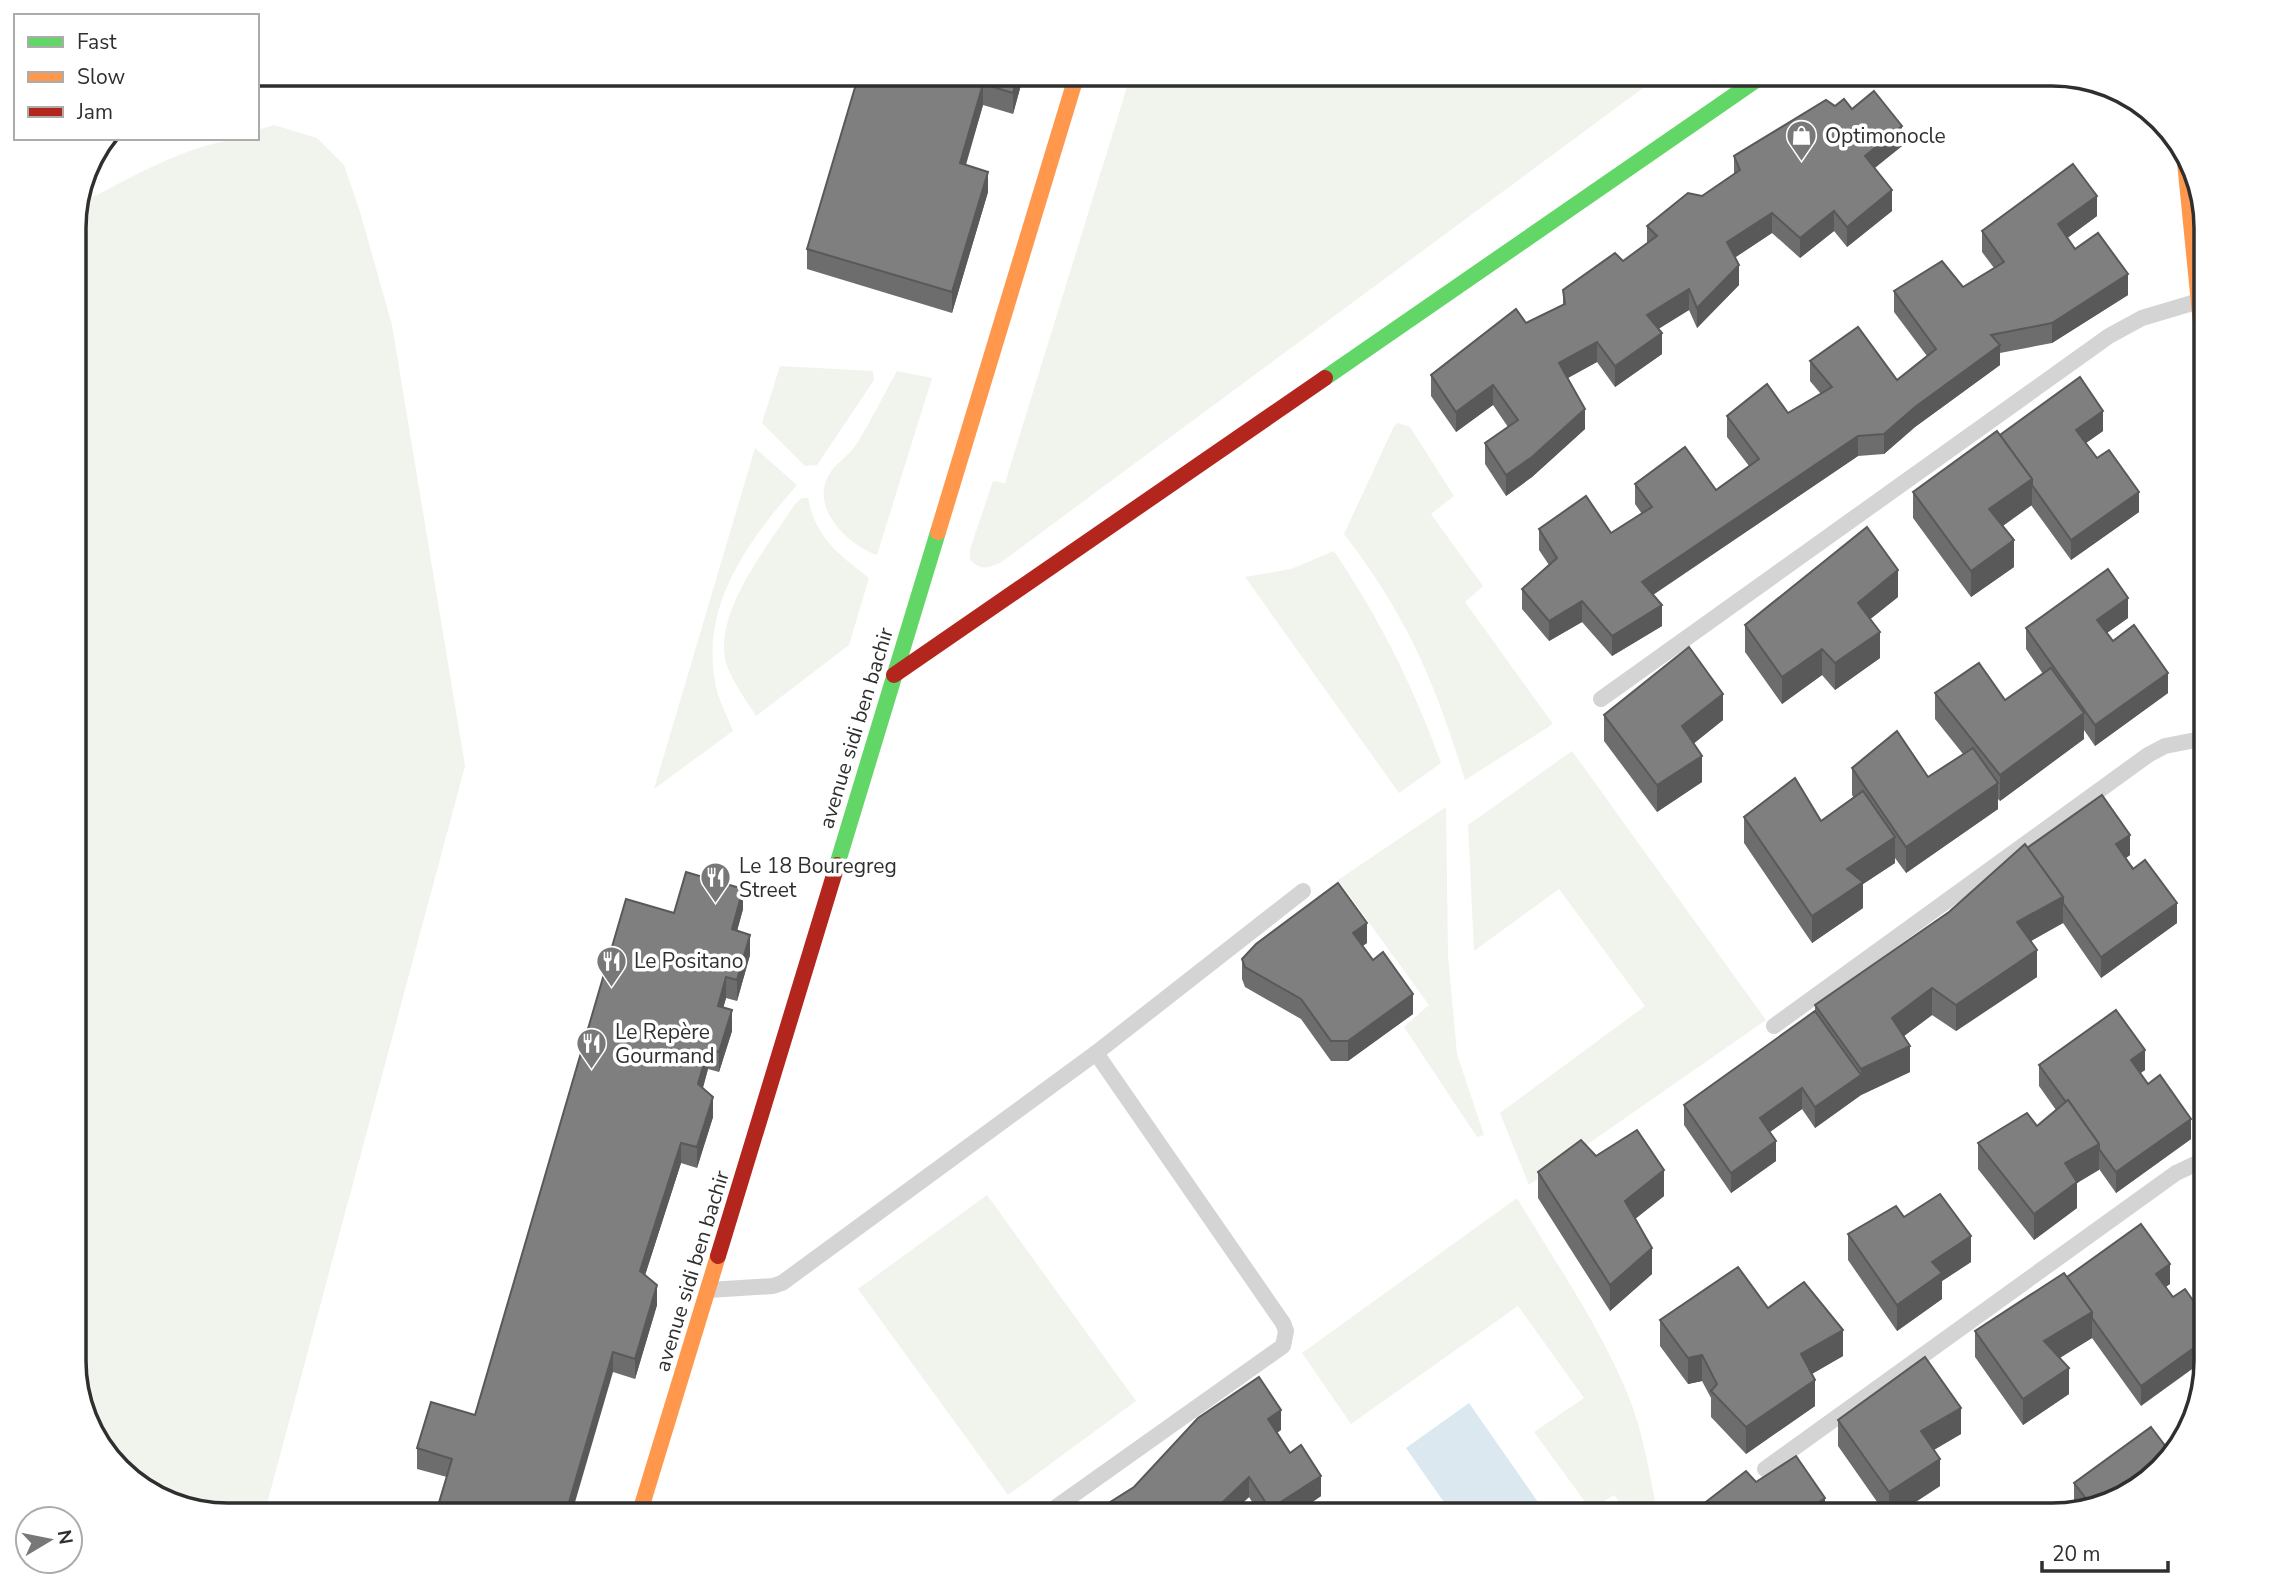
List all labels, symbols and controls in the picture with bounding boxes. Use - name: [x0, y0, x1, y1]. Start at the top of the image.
- legend: [14, 14, 259, 140]
- text: Fast: [77, 28, 117, 56]
- text: Slow: [77, 63, 126, 91]
- text: Jam: [76, 98, 113, 126]
- shop icon: Optimonocle: [1785, 119, 1819, 163]
- place label: Optimonocle: [1825, 122, 1946, 150]
- street label: avenue sidi ben bachir: [812, 624, 900, 832]
- place label: Le 18 Bouregreg Street: [739, 852, 897, 904]
- restaurant icon: Le 18 Bouregreg Street: [699, 861, 733, 905]
- restaurant icon: Le Positano: [594, 944, 628, 988]
- place label: Le Positano: [634, 947, 743, 975]
- place label: Le Repère Gourmand: [615, 1018, 715, 1070]
- restaurant icon: Le Repère Gourmand: [575, 1027, 609, 1071]
- street label: avenue sidi ben bachir: [648, 1167, 736, 1375]
- north arrow: [14, 1505, 84, 1575]
- text: N: [51, 1528, 79, 1546]
- scale bar: [2042, 1530, 2168, 1574]
- text: 20 m: [2052, 1540, 2101, 1568]

